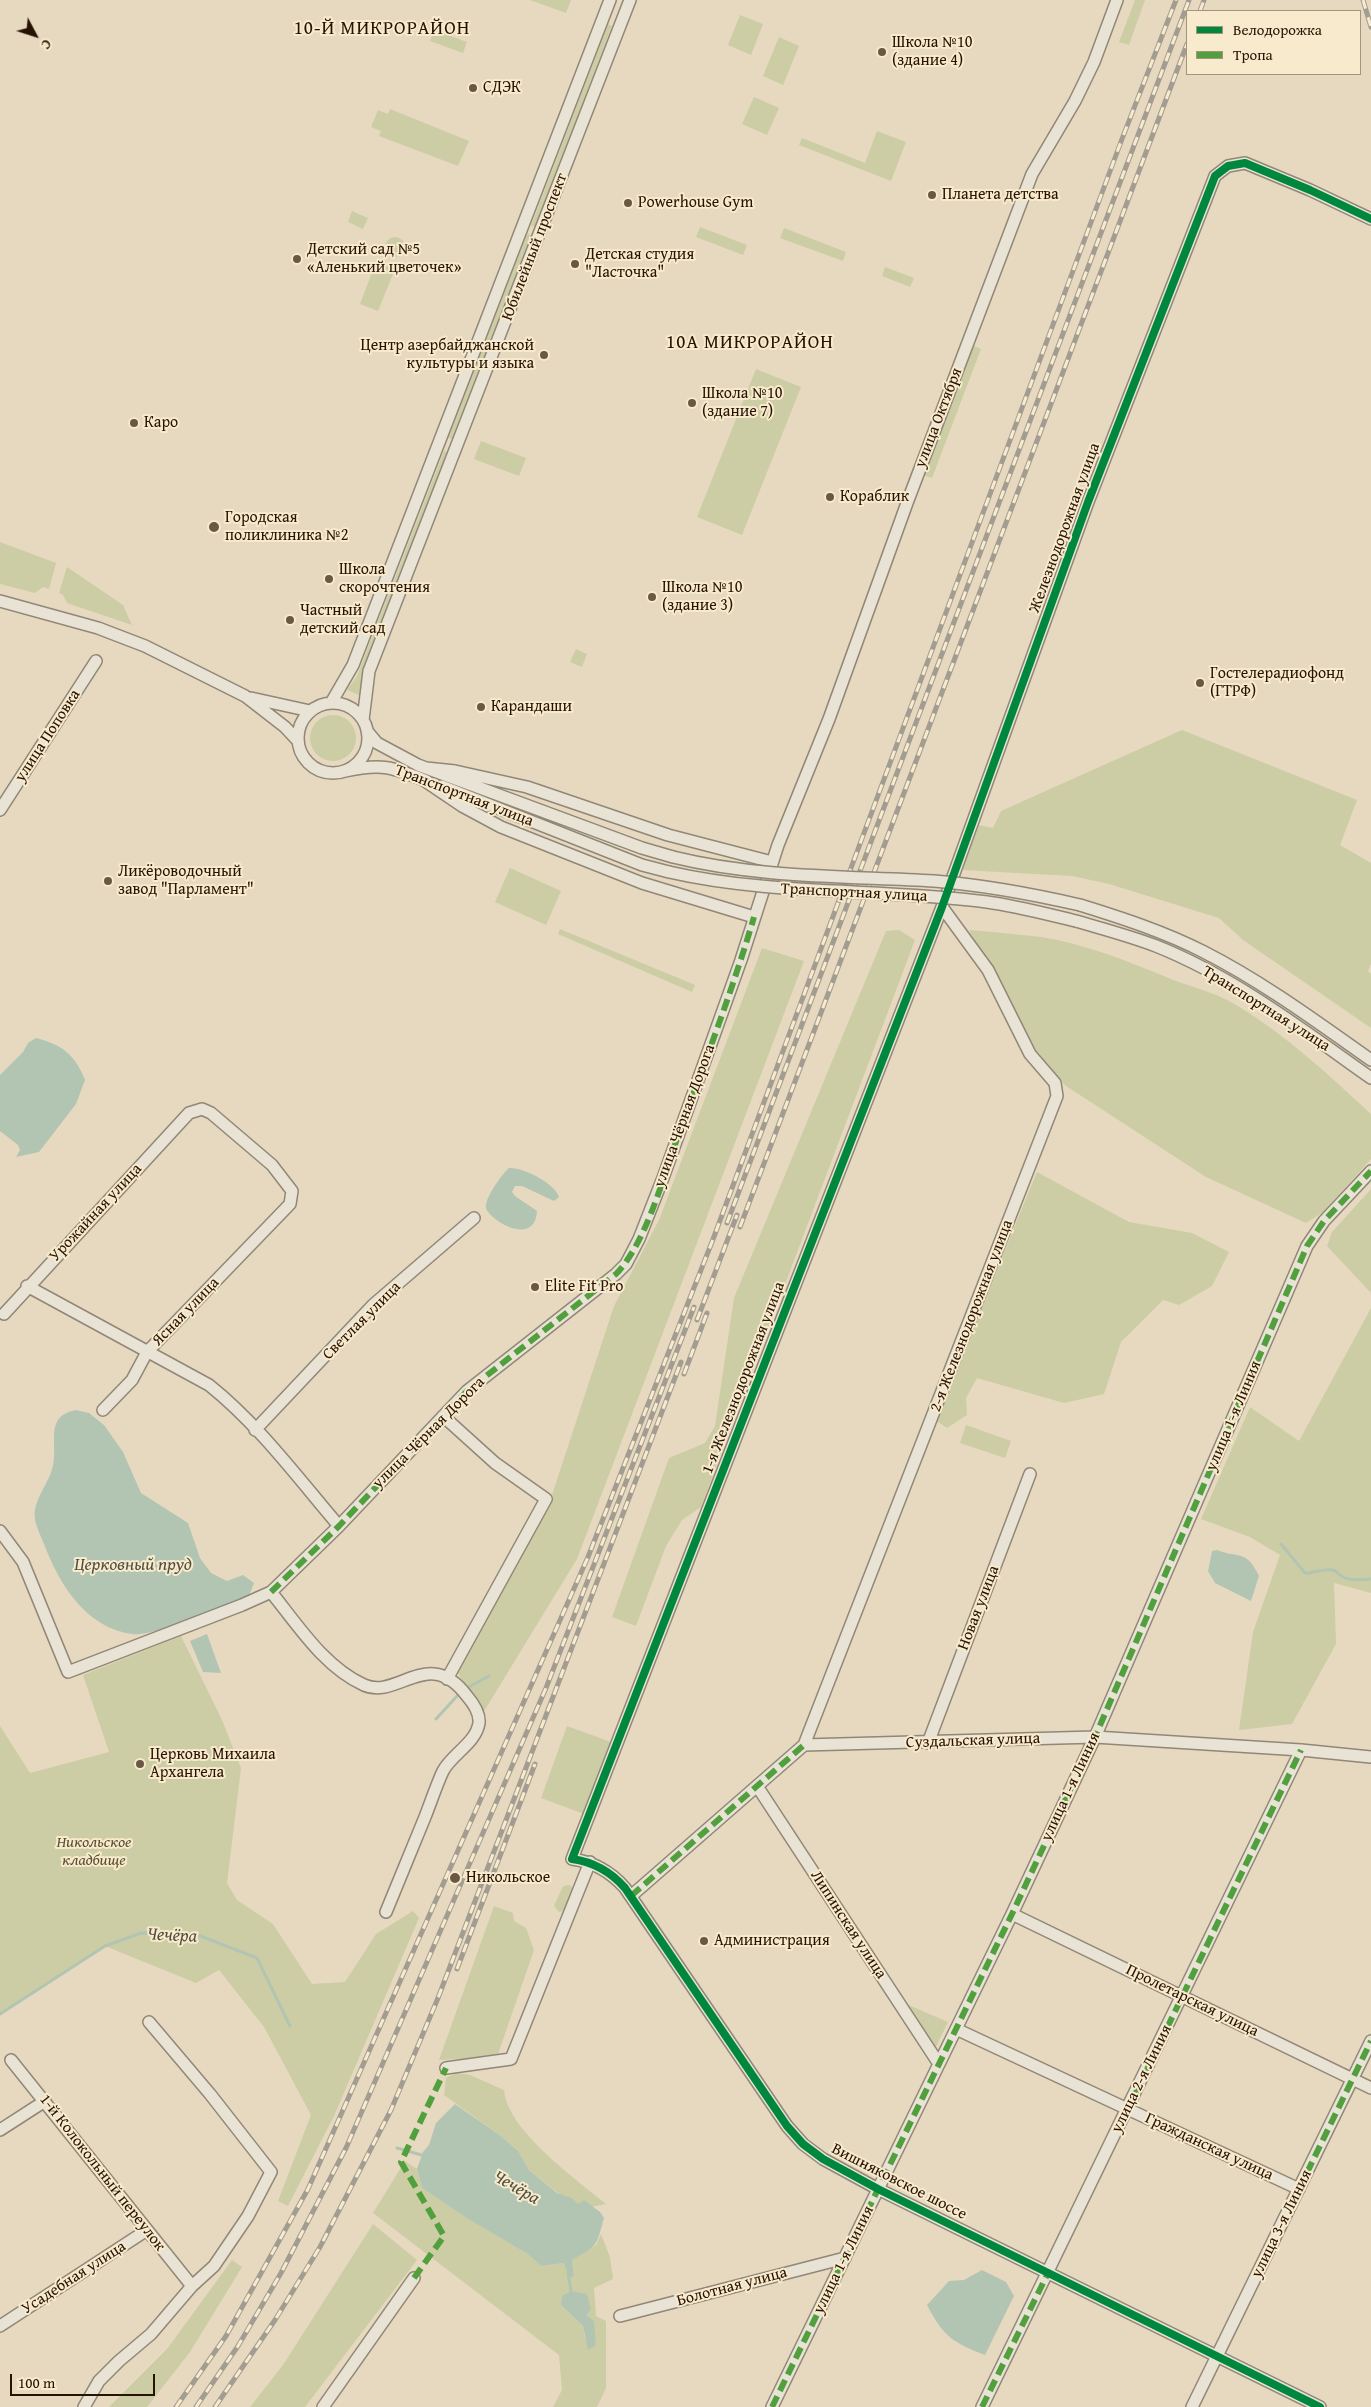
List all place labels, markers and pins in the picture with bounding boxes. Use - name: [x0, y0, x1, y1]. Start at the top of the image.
- place label: Школа №10 (здание 4): [892, 33, 972, 71]
- marker: Школа №10 (здание 4): [876, 46, 888, 58]
- place label: СДЭК: [483, 78, 521, 98]
- marker: СДЭК: [467, 82, 479, 94]
- place label: Планета детства: [942, 185, 1059, 205]
- marker: Планета детства: [926, 189, 938, 201]
- place label: Powerhouse Gym: [638, 193, 753, 213]
- marker: Powerhouse Gym: [622, 197, 634, 209]
- place label: Детский сад №5 «Аленький цветочек»: [307, 240, 461, 278]
- place label: Детская студия "Ласточка": [585, 245, 694, 283]
- marker: Детский сад №5 «Аленький цветочек»: [291, 253, 303, 265]
- marker: Детская студия "Ласточка": [569, 258, 581, 270]
- place label: Центр азербайджанской культуры и языка: [361, 336, 534, 374]
- marker: Центр азербайджанской культуры и языка: [538, 349, 550, 361]
- place label: Школа №10 (здание 7): [702, 384, 782, 422]
- marker: Школа №10 (здание 7): [686, 397, 698, 409]
- place label: Каро: [144, 413, 178, 433]
- marker: Каро: [128, 417, 140, 429]
- place label: Кораблик: [840, 487, 909, 507]
- marker: Кораблик: [824, 491, 836, 503]
- place label: Городская поликлиника №2: [225, 508, 348, 546]
- marker: Городская поликлиника №2: [207, 520, 221, 534]
- place label: Школа скорочтения: [339, 560, 430, 598]
- marker: Школа скорочтения: [323, 573, 335, 585]
- place label: Школа №10 (здание 3): [662, 578, 742, 616]
- marker: Школа №10 (здание 3): [646, 591, 658, 603]
- place label: Частный детский сад: [300, 601, 385, 639]
- marker: Частный детский сад: [284, 614, 296, 626]
- place label: Гостелерадиофонд (ГТРФ): [1210, 664, 1344, 702]
- marker: Гостелерадиофонд (ГТРФ): [1194, 677, 1206, 689]
- place label: Карандаши: [491, 697, 572, 717]
- marker: Карандаши: [475, 701, 487, 713]
- place label: Ликёроводочный завод "Парламент": [118, 862, 254, 900]
- marker: Ликёроводочный завод "Парламент": [102, 875, 114, 887]
- place label: Elite Fit Pro: [545, 1277, 623, 1297]
- marker: Elite Fit Pro: [529, 1281, 541, 1293]
- place label: Церковь Михаила Архангела: [150, 1745, 276, 1783]
- marker: Церковь Михаила Архангела: [134, 1758, 146, 1770]
- place label: Никольское: [466, 1868, 550, 1888]
- marker: Никольское: [448, 1871, 462, 1885]
- place label: Администрация: [714, 1931, 830, 1951]
- marker: Администрация: [698, 1935, 710, 1947]

